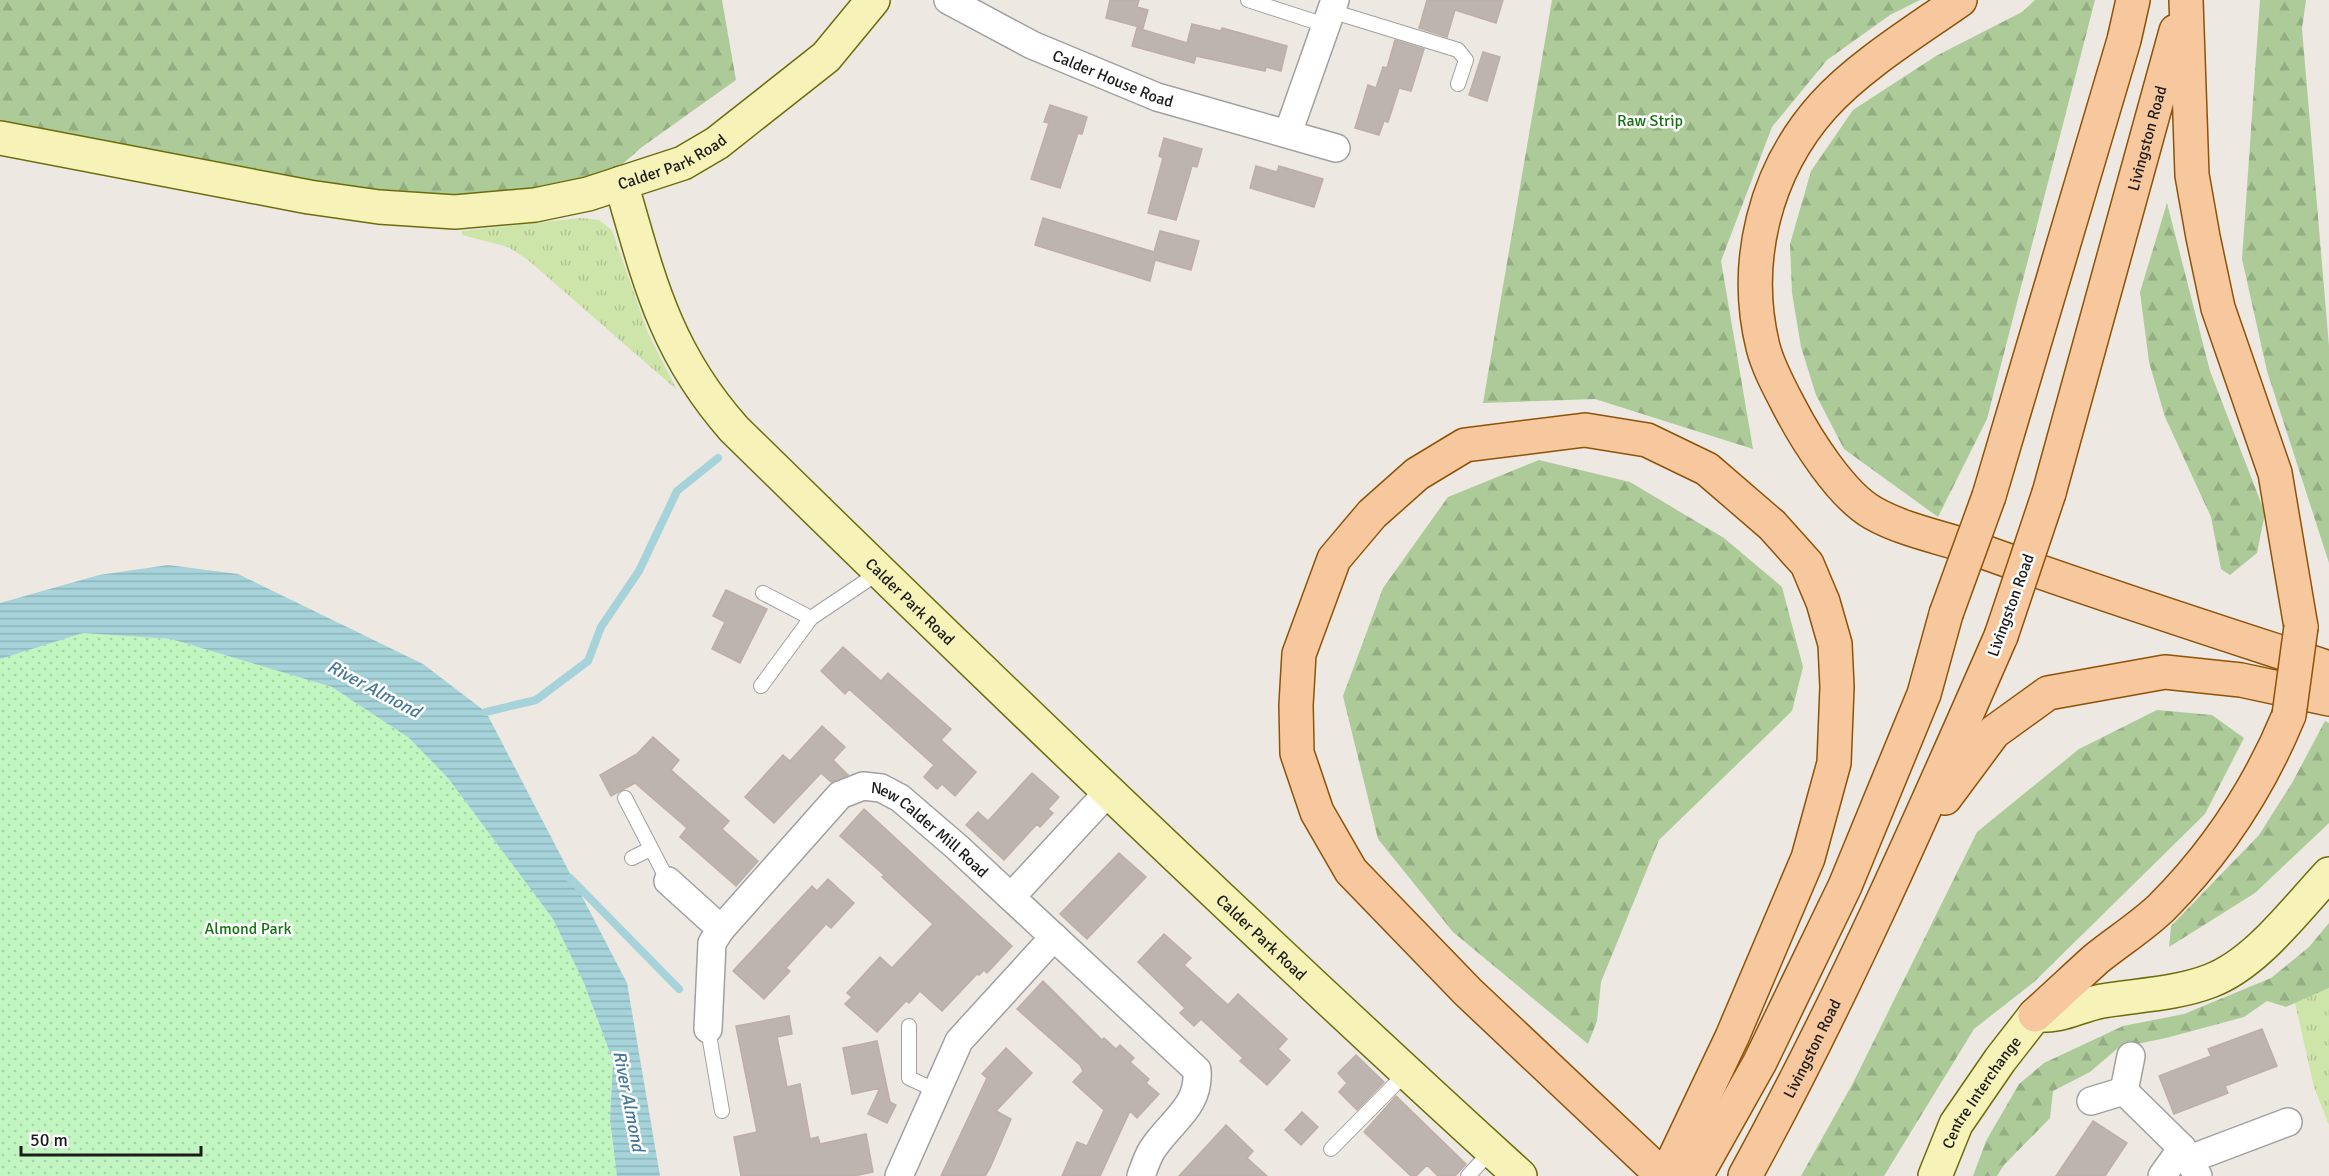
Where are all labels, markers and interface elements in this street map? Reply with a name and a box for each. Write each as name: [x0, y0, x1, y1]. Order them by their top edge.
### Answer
street label: Calder House Road: [1049, 46, 1176, 112]
street label: Livingston Road: [2124, 84, 2171, 193]
park label: Raw Strip: [1617, 111, 1683, 131]
street label: Calder Park Road: [615, 130, 731, 195]
street label: Livingston Road: [1983, 551, 2039, 660]
street label: Calder Park Road: [861, 554, 959, 650]
water label: River Almond: [324, 655, 426, 724]
street label: New Calder Mill Road: [870, 778, 992, 882]
street label: Calder Park Road: [1212, 890, 1310, 985]
park label: Almond Park: [205, 919, 291, 939]
street label: Livingston Road: [1779, 996, 1846, 1102]
street label: Centre Interchange: [1938, 1033, 2026, 1152]
water label: River Almond: [608, 1049, 650, 1156]
scale bar: [21, 1119, 201, 1157]
text: 50 m: [30, 1129, 68, 1151]

